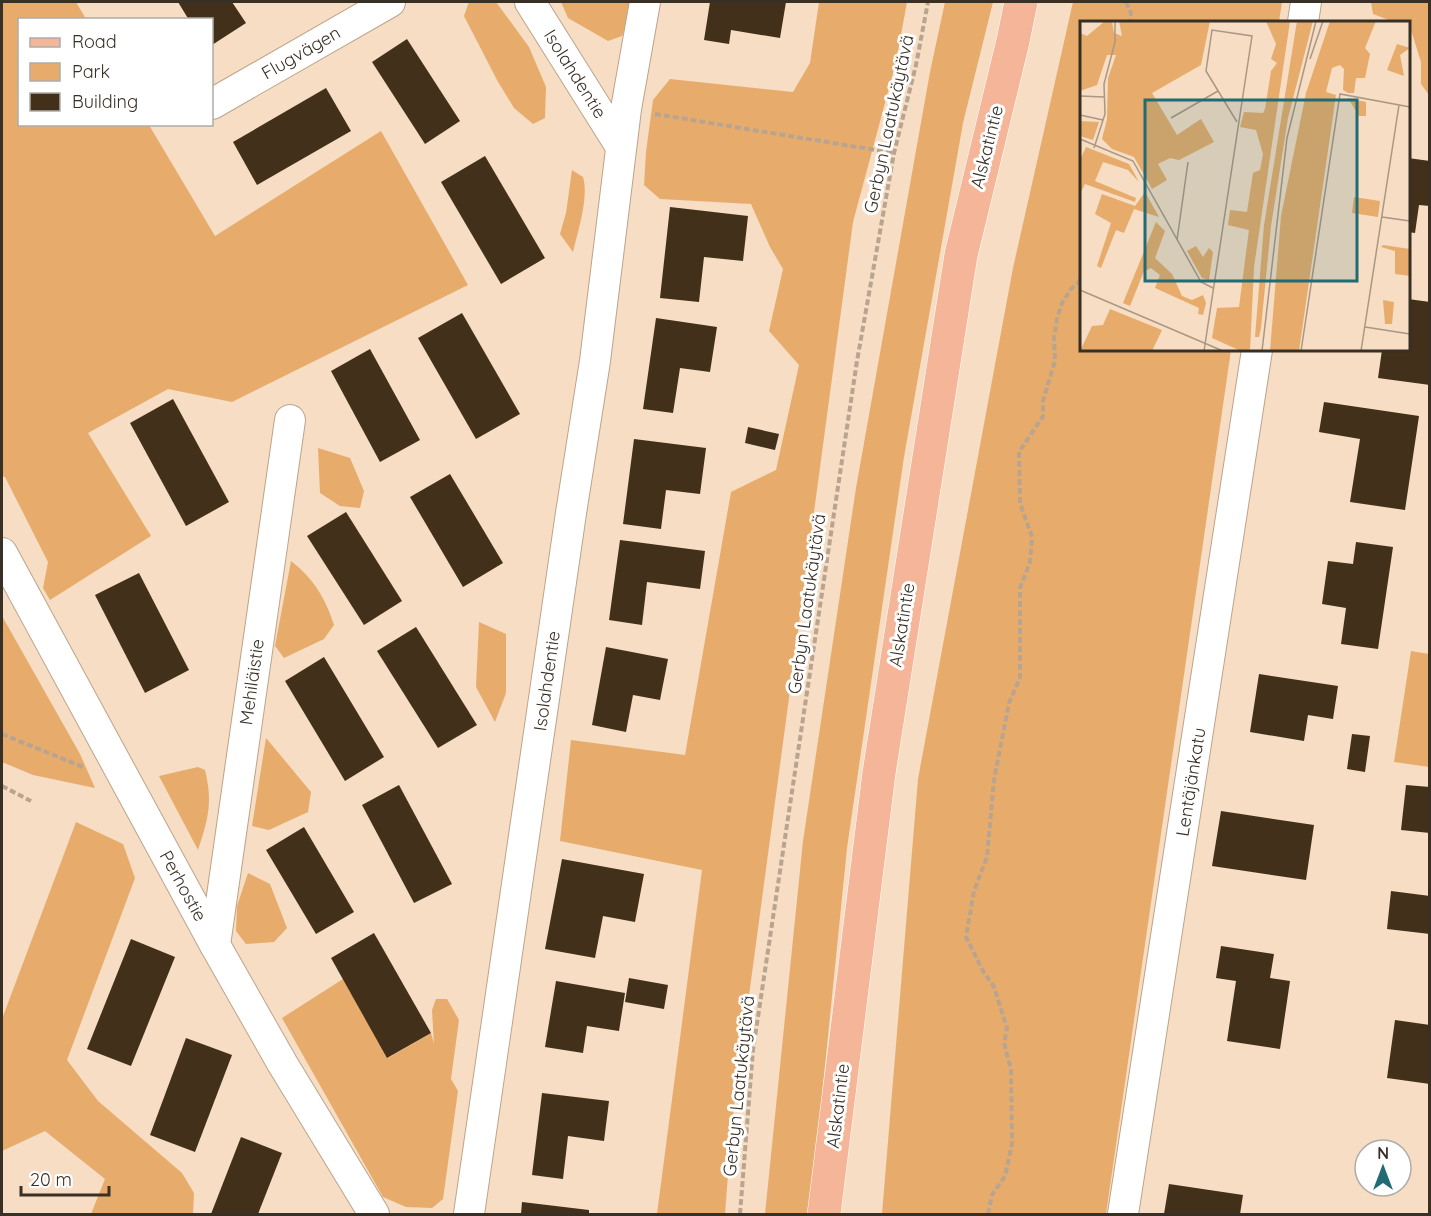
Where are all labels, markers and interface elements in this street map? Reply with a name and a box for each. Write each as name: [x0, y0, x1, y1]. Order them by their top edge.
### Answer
legend: [18, 18, 213, 126]
street label: Flugvägen: [257, 21, 344, 84]
inset map: [1080, 21, 1410, 351]
street label: Isolahdentie: [539, 25, 612, 123]
text: Road: [72, 30, 117, 53]
street label: Gerbyn Laatukäytävä: [858, 33, 919, 215]
text: Park: [72, 60, 110, 83]
text: Building: [72, 90, 138, 113]
street label: Alskatintie: [965, 103, 1008, 191]
street label: Gerbyn Laatukäytävä: [782, 512, 831, 696]
street label: Alskatintie: [883, 581, 920, 669]
street label: Isolahdentie: [528, 629, 565, 732]
street label: Mehiläistie: [234, 637, 269, 726]
street label: Lentäjänkatu: [1171, 726, 1210, 838]
street label: Perhostie: [155, 846, 212, 925]
street label: Gerbyn Laatukäytävä: [718, 994, 759, 1178]
street label: Alskatintie: [821, 1062, 854, 1150]
north arrow: [1353, 1138, 1413, 1198]
text: N: [1377, 1143, 1389, 1163]
scale bar: [21, 1159, 110, 1197]
text: 20 m: [30, 1168, 72, 1191]

